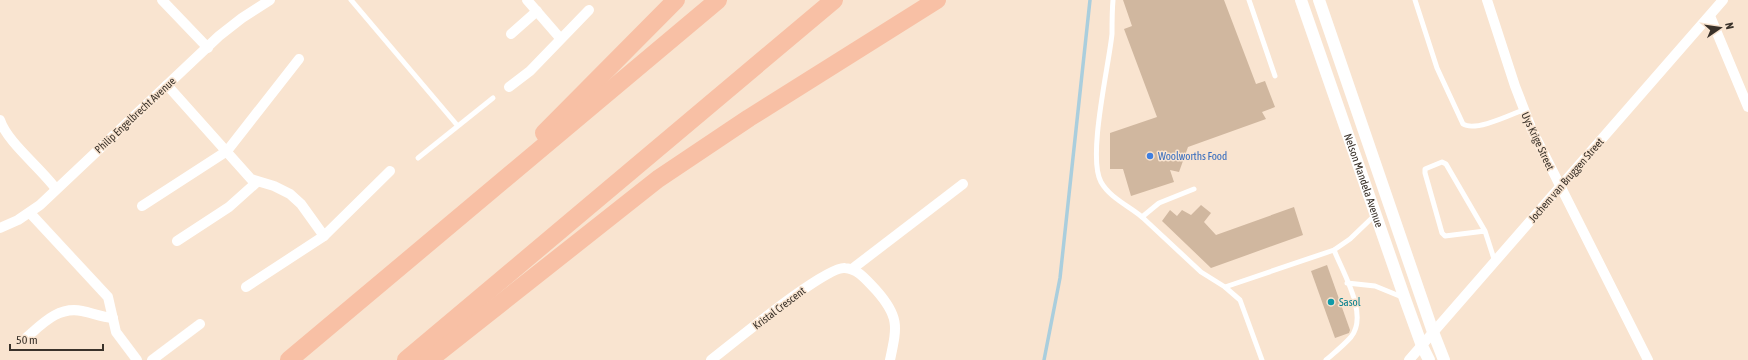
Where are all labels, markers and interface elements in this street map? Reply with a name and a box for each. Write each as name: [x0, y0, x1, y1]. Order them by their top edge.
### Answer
north arrow: [1700, 8, 1740, 48]
text: N: [1723, 21, 1736, 30]
street label: Philip Engelbrecht Avenue: [92, 75, 178, 155]
street label: Uys Krige Street: [1519, 110, 1557, 172]
street label: Nelson Mandela Avenue: [1342, 132, 1386, 229]
street label: Jochem van Bruggen Street: [1526, 135, 1606, 225]
place label: Woolworths Food: [1158, 150, 1227, 162]
marker: Woolworths Food: [1145, 151, 1155, 161]
street label: Kristal Crescent: [750, 284, 808, 332]
place label: Sasol: [1339, 296, 1361, 308]
marker: Sasol: [1326, 297, 1336, 307]
scale bar: [10, 326, 103, 352]
text: 50 m: [16, 333, 38, 347]

